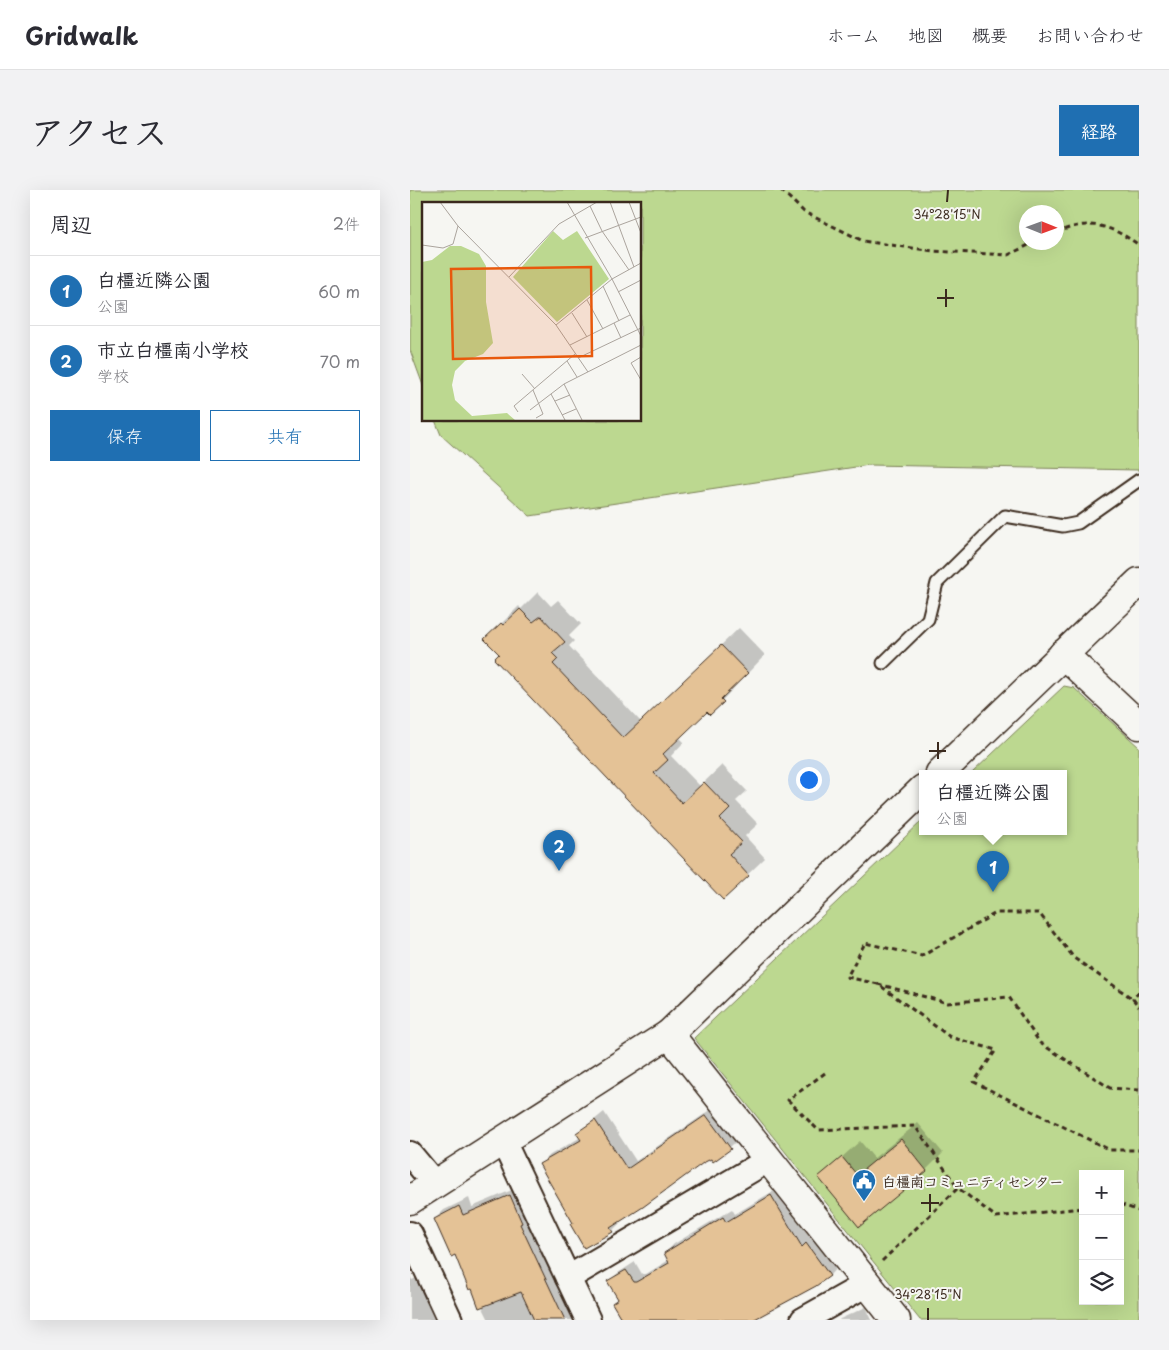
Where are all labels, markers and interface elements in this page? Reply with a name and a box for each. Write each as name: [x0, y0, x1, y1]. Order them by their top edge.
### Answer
text: Gridwalk: [25, 17, 138, 53]
text: ホーム: [827, 21, 880, 48]
text: 地図: [908, 21, 944, 48]
text: 概要: [972, 21, 1008, 48]
text: お問い合わせ: [1036, 21, 1144, 48]
text: アクセス: [30, 104, 168, 157]
button: 経路: [1059, 105, 1139, 156]
inset map: [422, 202, 641, 421]
text: 34°28'15"N: [913, 205, 981, 223]
north arrow: [1019, 205, 1064, 250]
text: 周辺: [50, 207, 92, 239]
text: 2件: [333, 211, 360, 235]
text: 白橿近隣公園: [97, 265, 211, 293]
text: 1: [62, 279, 70, 303]
text: 60 m: [318, 279, 360, 303]
text: 公園: [97, 293, 129, 317]
text: 市立白橿南小学校: [97, 335, 249, 363]
text: 2: [60, 349, 72, 373]
text: 70 m: [320, 349, 360, 373]
text: 学校: [97, 363, 129, 387]
button: 保存: [50, 410, 200, 461]
button: 共有: [210, 410, 360, 461]
your location: [796, 767, 822, 793]
popup: [919, 770, 1067, 835]
text: 白橿近隣公園: [936, 777, 1050, 805]
text: 公園: [936, 805, 968, 829]
pin: 2: [543, 830, 575, 871]
pin: 1: [977, 851, 1009, 892]
public building icon: 白橿南コミュニティセンター: [851, 1168, 877, 1202]
map controls: [1079, 1170, 1124, 1305]
button: +: [1079, 1170, 1124, 1215]
place label: 白橿南コミュニティセンター: [882, 1171, 1063, 1192]
button: −: [1079, 1215, 1124, 1260]
button: layers: [1079, 1260, 1124, 1305]
text: 34°28'15"N: [894, 1285, 962, 1303]

